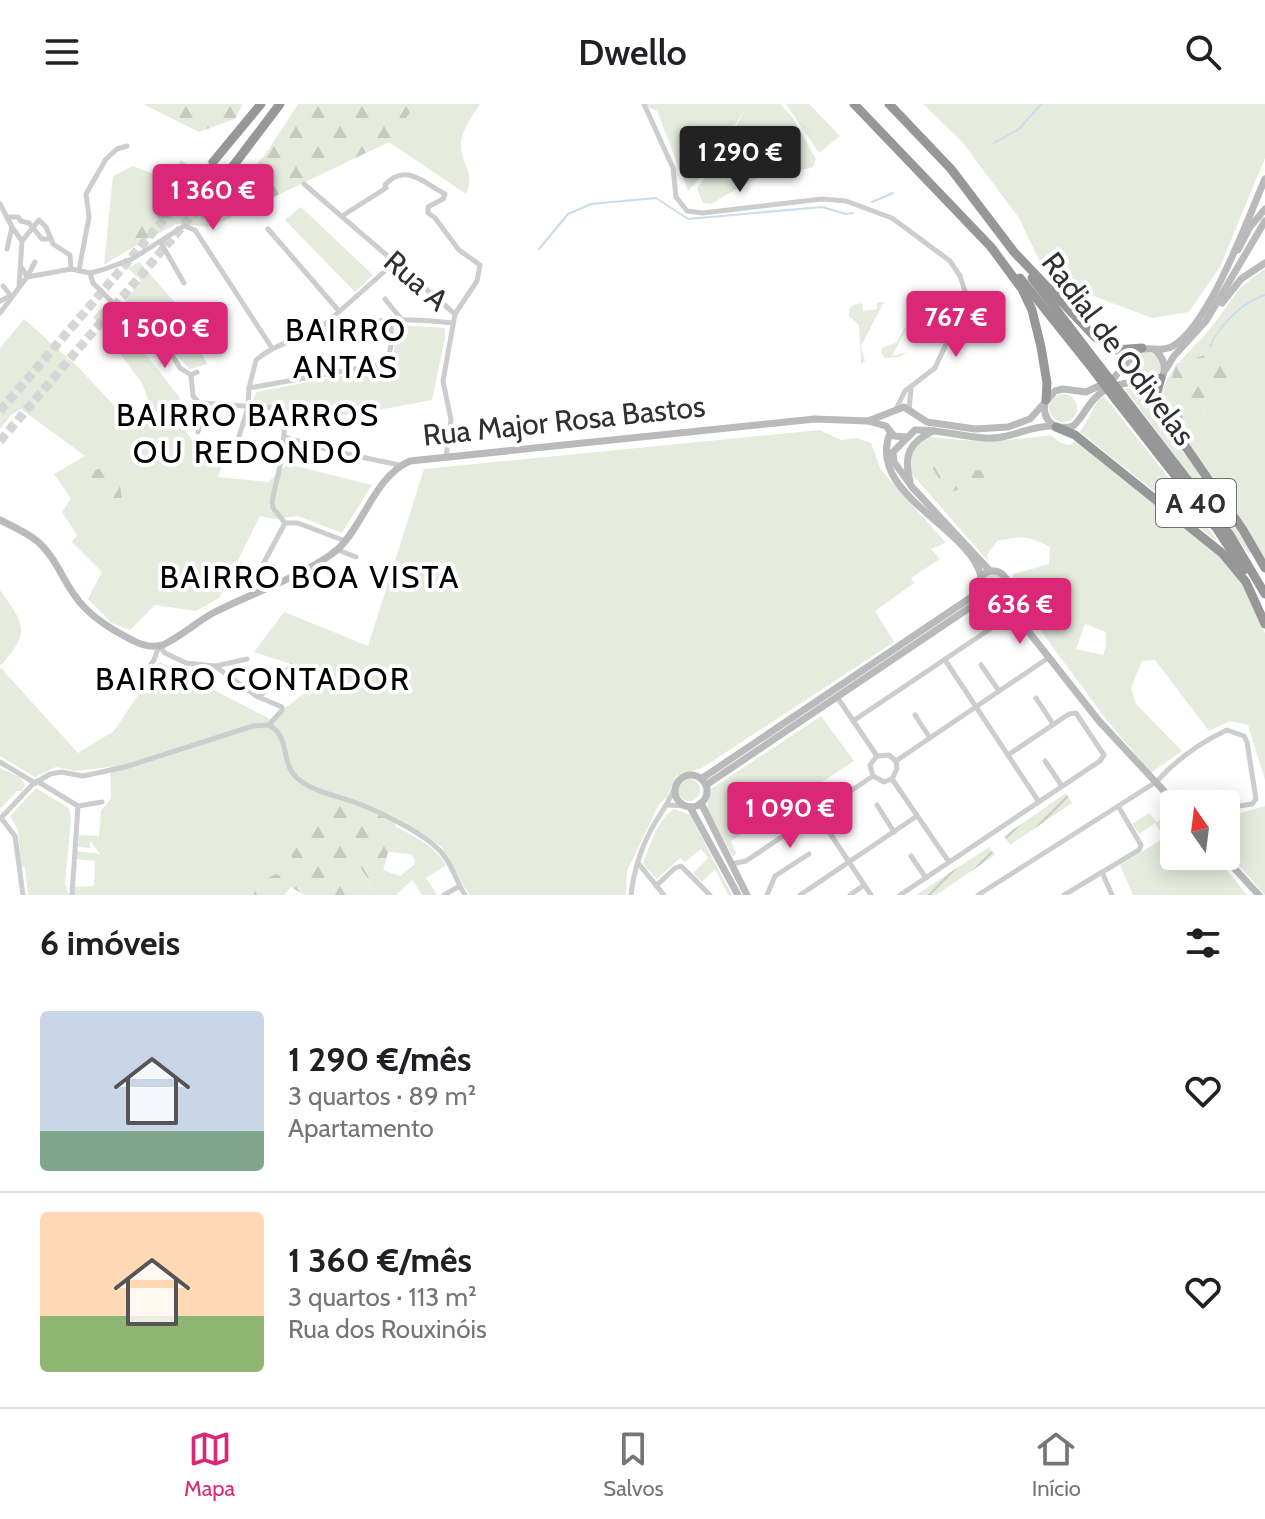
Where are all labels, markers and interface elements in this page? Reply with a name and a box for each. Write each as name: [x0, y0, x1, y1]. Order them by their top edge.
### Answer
icon: menu: [40, 30, 84, 74]
text: Dwello: [578, 30, 687, 74]
icon: search: [1181, 30, 1225, 74]
pin: 1 290 €: [666, 126, 814, 194]
text: 1 290 €: [698, 136, 782, 168]
pin: 1 360 €: [139, 164, 287, 232]
text: 1 360 €: [171, 174, 255, 206]
street label: Rua A: [377, 243, 456, 319]
street label: Radial de Odivelas: [1034, 245, 1203, 452]
pin: 767 €: [900, 291, 1012, 359]
text: 767 €: [924, 301, 988, 333]
pin: 1 500 €: [91, 302, 239, 370]
district label: BAIRRO ANTAS: [285, 310, 407, 386]
text: 1 500 €: [121, 312, 209, 344]
street label: Rua Major Rosa Bastos: [421, 387, 707, 454]
district label: BAIRRO BARROS OU REDONDO: [116, 395, 380, 471]
road number: A 40: [1156, 479, 1236, 527]
district label: BAIRRO BOA VISTA: [159, 557, 461, 596]
pin: 636 €: [964, 578, 1076, 646]
text: 636 €: [987, 588, 1053, 620]
district label: BAIRRO CONTADOR: [95, 659, 411, 698]
pin: 1 090 €: [716, 782, 864, 850]
north arrow: [1160, 790, 1240, 870]
map controls: [1160, 790, 1240, 870]
text: 1 090 €: [745, 792, 835, 824]
icon: filters: [1181, 921, 1225, 965]
text: 6 imóveis: [40, 922, 180, 964]
text: 1 290 €/mês: [288, 1038, 472, 1080]
icon: home: [104, 1043, 200, 1139]
icon: heart: [1181, 1069, 1225, 1113]
text: 3 quartos · 89 m²: [288, 1080, 476, 1112]
text: Apartamento: [288, 1112, 434, 1144]
text: 1 360 €/mês: [288, 1239, 472, 1281]
icon: home: [104, 1244, 200, 1340]
icon: heart: [1181, 1270, 1225, 1314]
text: 3 quartos · 113 m²: [288, 1281, 477, 1313]
text: Rua dos Rouxinóis: [288, 1313, 487, 1345]
tab: Mapa: [184, 1427, 235, 1502]
tab: Salvos: [603, 1427, 664, 1502]
tab: Início: [1032, 1427, 1081, 1502]

